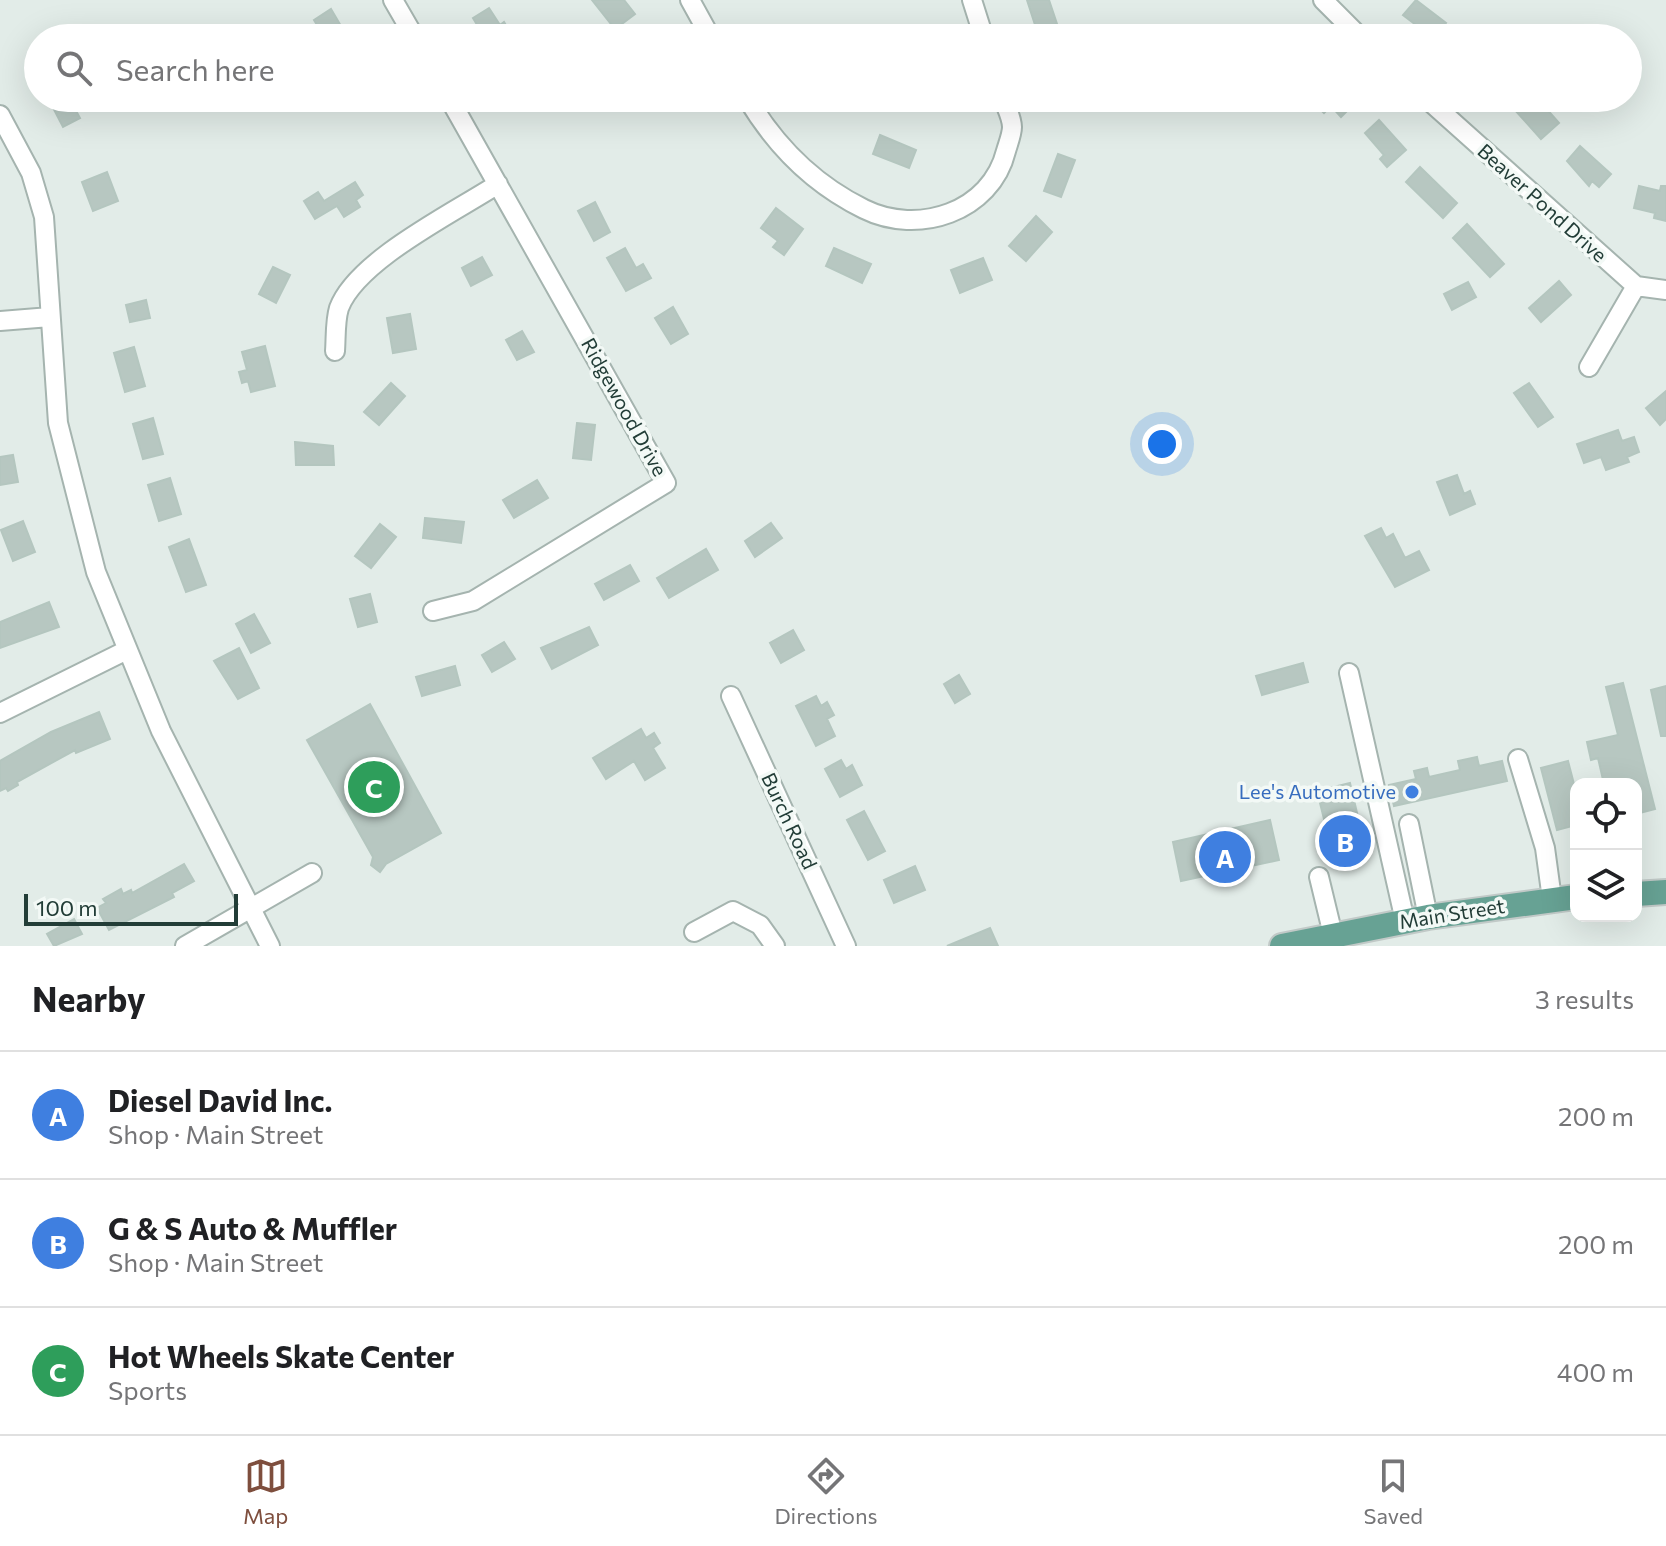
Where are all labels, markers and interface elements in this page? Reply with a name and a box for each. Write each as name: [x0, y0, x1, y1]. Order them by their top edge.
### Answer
search box: [24, 24, 1642, 112]
icon: search: [52, 46, 96, 90]
text: Search here: [116, 50, 275, 87]
street label: Beaver Pond Drive: [1473, 138, 1612, 266]
street label: Ridgewood Drive: [577, 333, 673, 480]
your location: [1142, 424, 1182, 464]
pin: C: [348, 757, 400, 817]
street label: Burch Road: [757, 769, 823, 873]
map controls: [1570, 778, 1642, 922]
button: locate: [1570, 778, 1642, 850]
place label: Lee's Automotive: [1239, 779, 1396, 803]
marker: Lee's Automotive: [1403, 783, 1421, 801]
pin: B: [1319, 811, 1371, 871]
pin: A: [1199, 827, 1251, 887]
button: layers: [1570, 850, 1642, 922]
scale bar: [24, 890, 238, 926]
street label: Main Street: [1397, 893, 1506, 933]
text: 100 m: [36, 894, 98, 921]
text: Nearby: [32, 977, 146, 1019]
text: 3 results: [1535, 983, 1634, 1014]
text: Diesel David Inc.: [108, 1081, 332, 1118]
text: A: [49, 1100, 67, 1131]
text: 200 m: [1558, 1100, 1634, 1131]
text: Shop · Main Street: [108, 1118, 323, 1149]
text: G & S Auto & Muffler: [108, 1209, 397, 1246]
text: B: [49, 1228, 67, 1259]
text: 200 m: [1558, 1228, 1634, 1259]
text: Shop · Main Street: [108, 1246, 323, 1277]
text: Hot Wheels Skate Center: [108, 1337, 454, 1374]
text: C: [49, 1356, 67, 1387]
text: 400 m: [1557, 1356, 1634, 1387]
text: Sports: [108, 1374, 187, 1405]
tab: Map: [243, 1454, 288, 1529]
tab: Directions: [774, 1454, 878, 1529]
tab: Saved: [1364, 1454, 1423, 1529]

